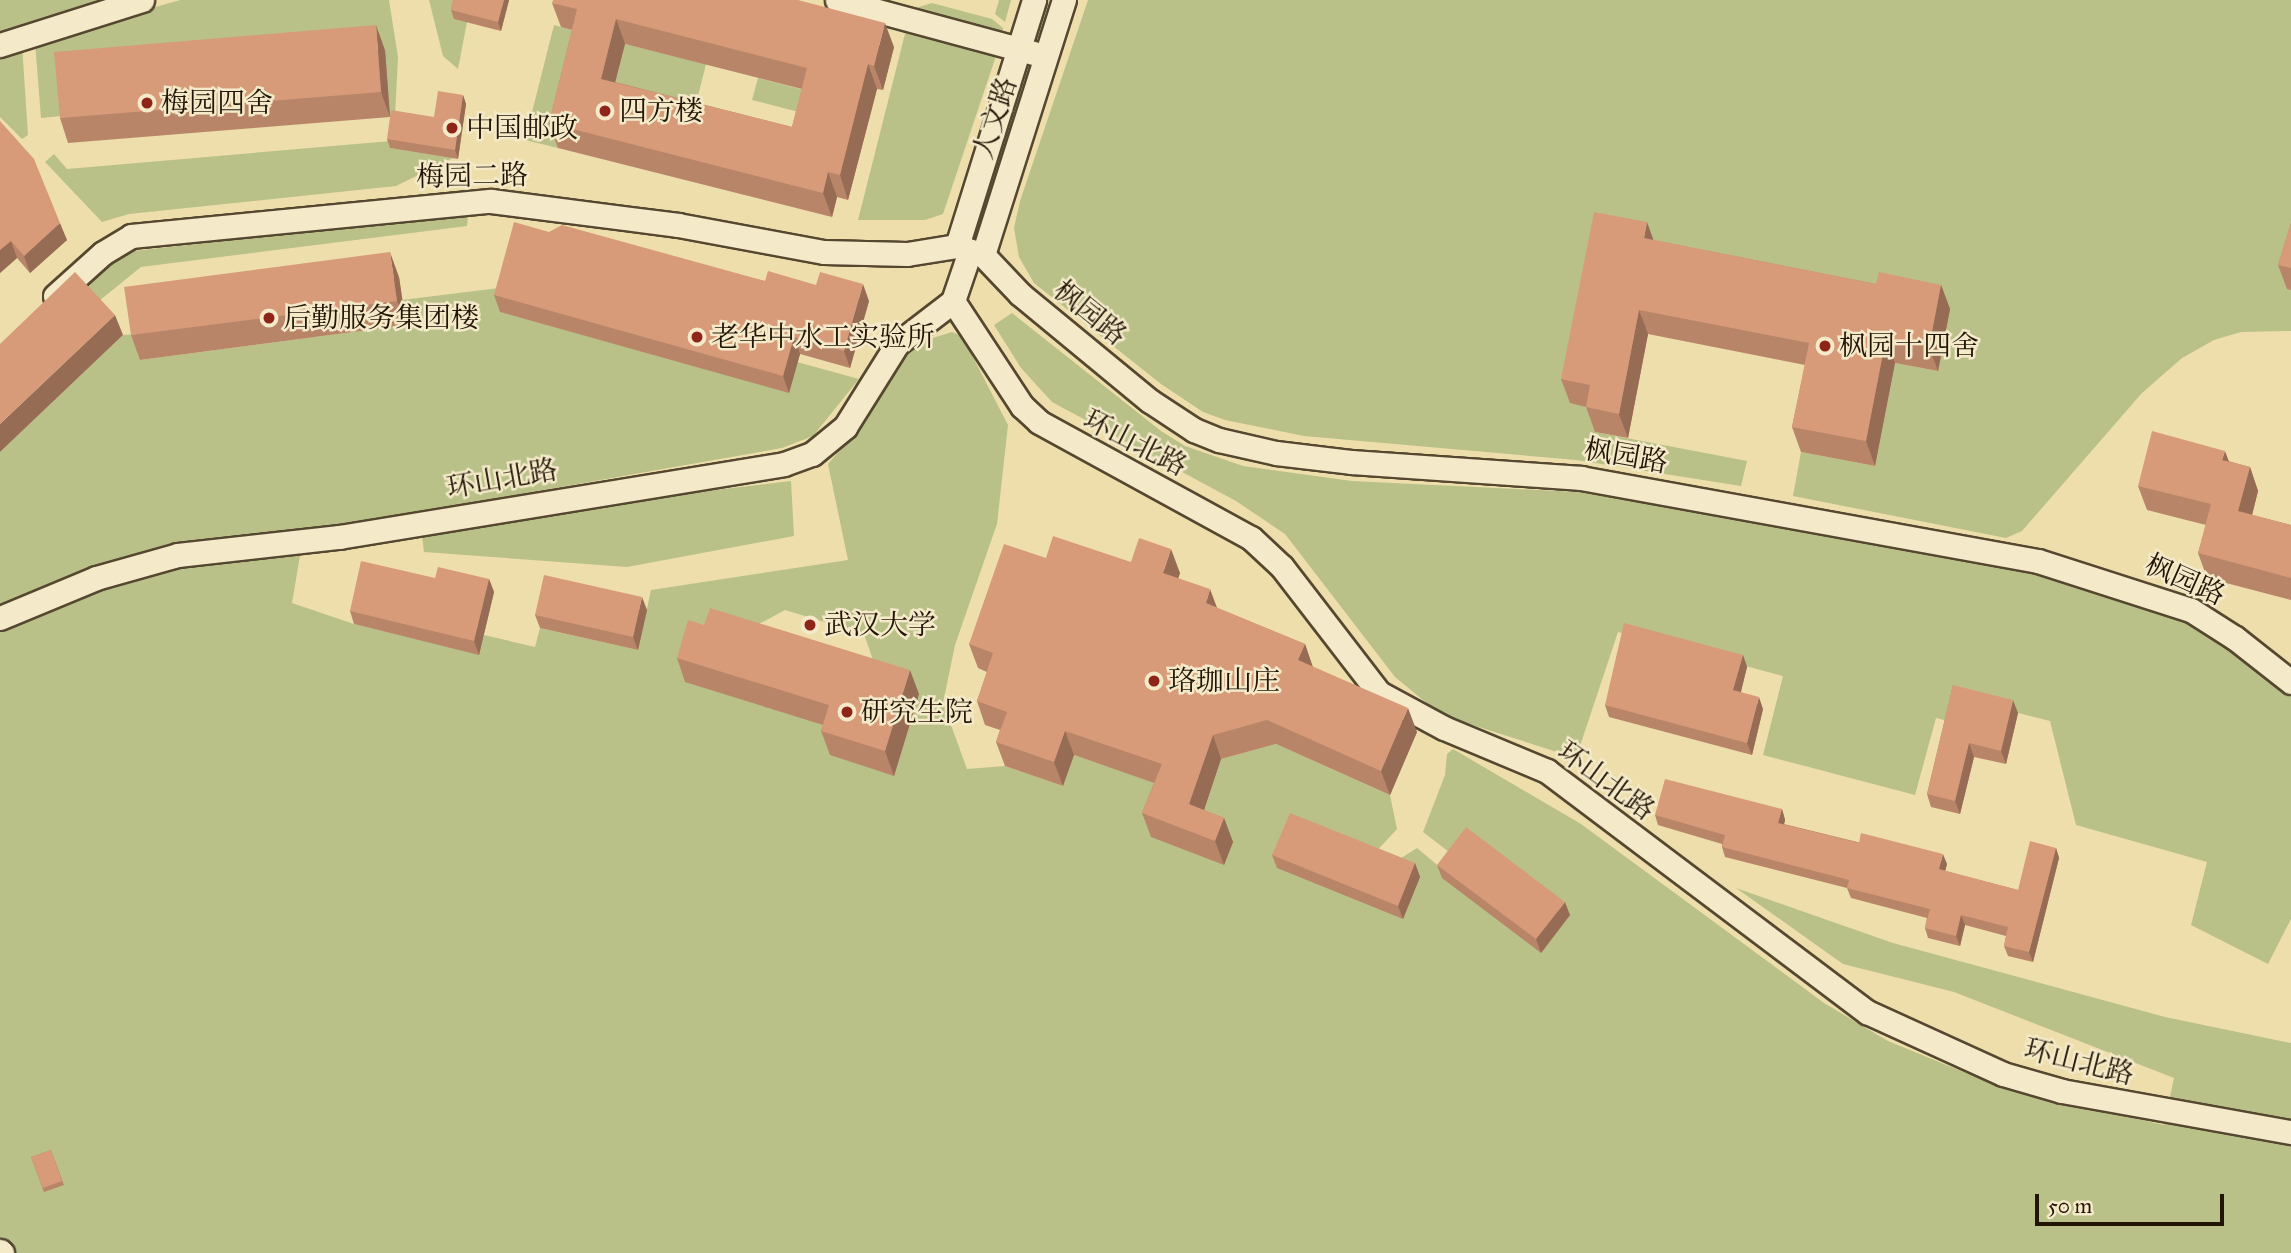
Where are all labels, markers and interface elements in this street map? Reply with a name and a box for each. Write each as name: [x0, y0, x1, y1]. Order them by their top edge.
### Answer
street label: 人文路: [966, 73, 1024, 163]
place label: 梅园四舍: [161, 86, 273, 120]
place label: 四方楼: [619, 94, 703, 128]
marker: 梅园四舍: [139, 95, 155, 111]
marker: 四方楼: [597, 103, 613, 119]
place label: 中国邮政: [466, 111, 578, 145]
marker: 中国邮政: [444, 120, 460, 136]
street label: 梅园二路: [416, 158, 528, 194]
street label: 枫园路: [1047, 274, 1133, 352]
place label: 后勤服务集团楼: [283, 301, 479, 335]
marker: 后勤服务集团楼: [261, 310, 277, 326]
place label: 老华中水工实验所: [711, 320, 935, 354]
marker: 老华中水工实验所: [689, 329, 705, 345]
place label: 枫园十四舍: [1839, 329, 1979, 363]
marker: 枫园十四舍: [1817, 338, 1833, 354]
street label: 环山北路: [1077, 403, 1193, 483]
street label: 枫园路: [1582, 432, 1670, 480]
street label: 环山北路: [444, 453, 560, 505]
street label: 枫园路: [2140, 548, 2230, 612]
place label: 武汉大学: [824, 608, 936, 642]
marker: 武汉大学: [802, 617, 818, 633]
place label: 珞珈山庄: [1168, 664, 1280, 698]
marker: 珞珈山庄: [1146, 673, 1162, 689]
place label: 研究生院: [861, 695, 973, 729]
marker: 研究生院: [839, 704, 855, 720]
street label: 环山北路: [1551, 734, 1661, 828]
street label: 环山北路: [2021, 1032, 2137, 1092]
scale bar: [2039, 1180, 2228, 1224]
text: 50 m: [2048, 1193, 2092, 1219]

